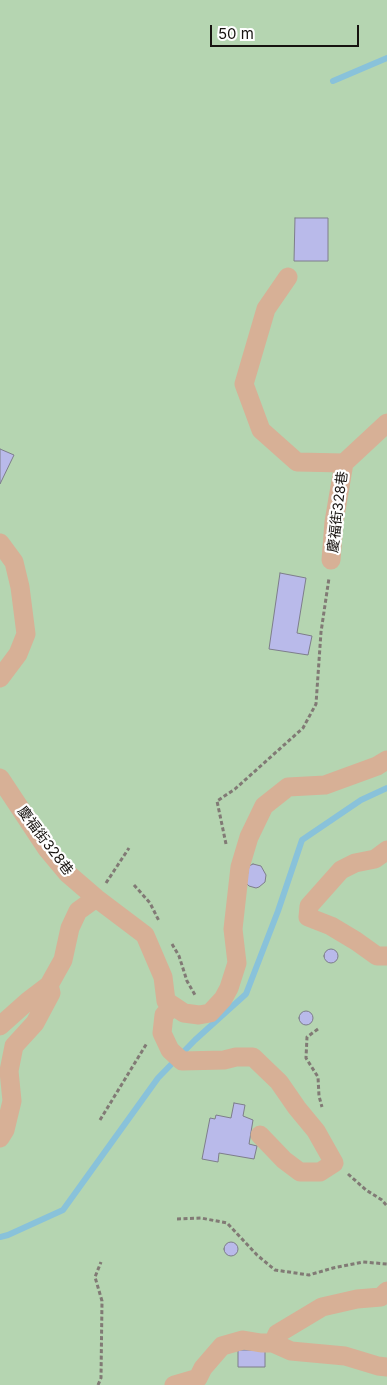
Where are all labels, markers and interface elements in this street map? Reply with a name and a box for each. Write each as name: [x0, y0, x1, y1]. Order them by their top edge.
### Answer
scale bar: [212, 15, 361, 47]
text: 50 m: [218, 24, 254, 43]
street label: 慶福街328巷: [325, 470, 351, 554]
street label: 慶福街328巷: [14, 803, 76, 879]

